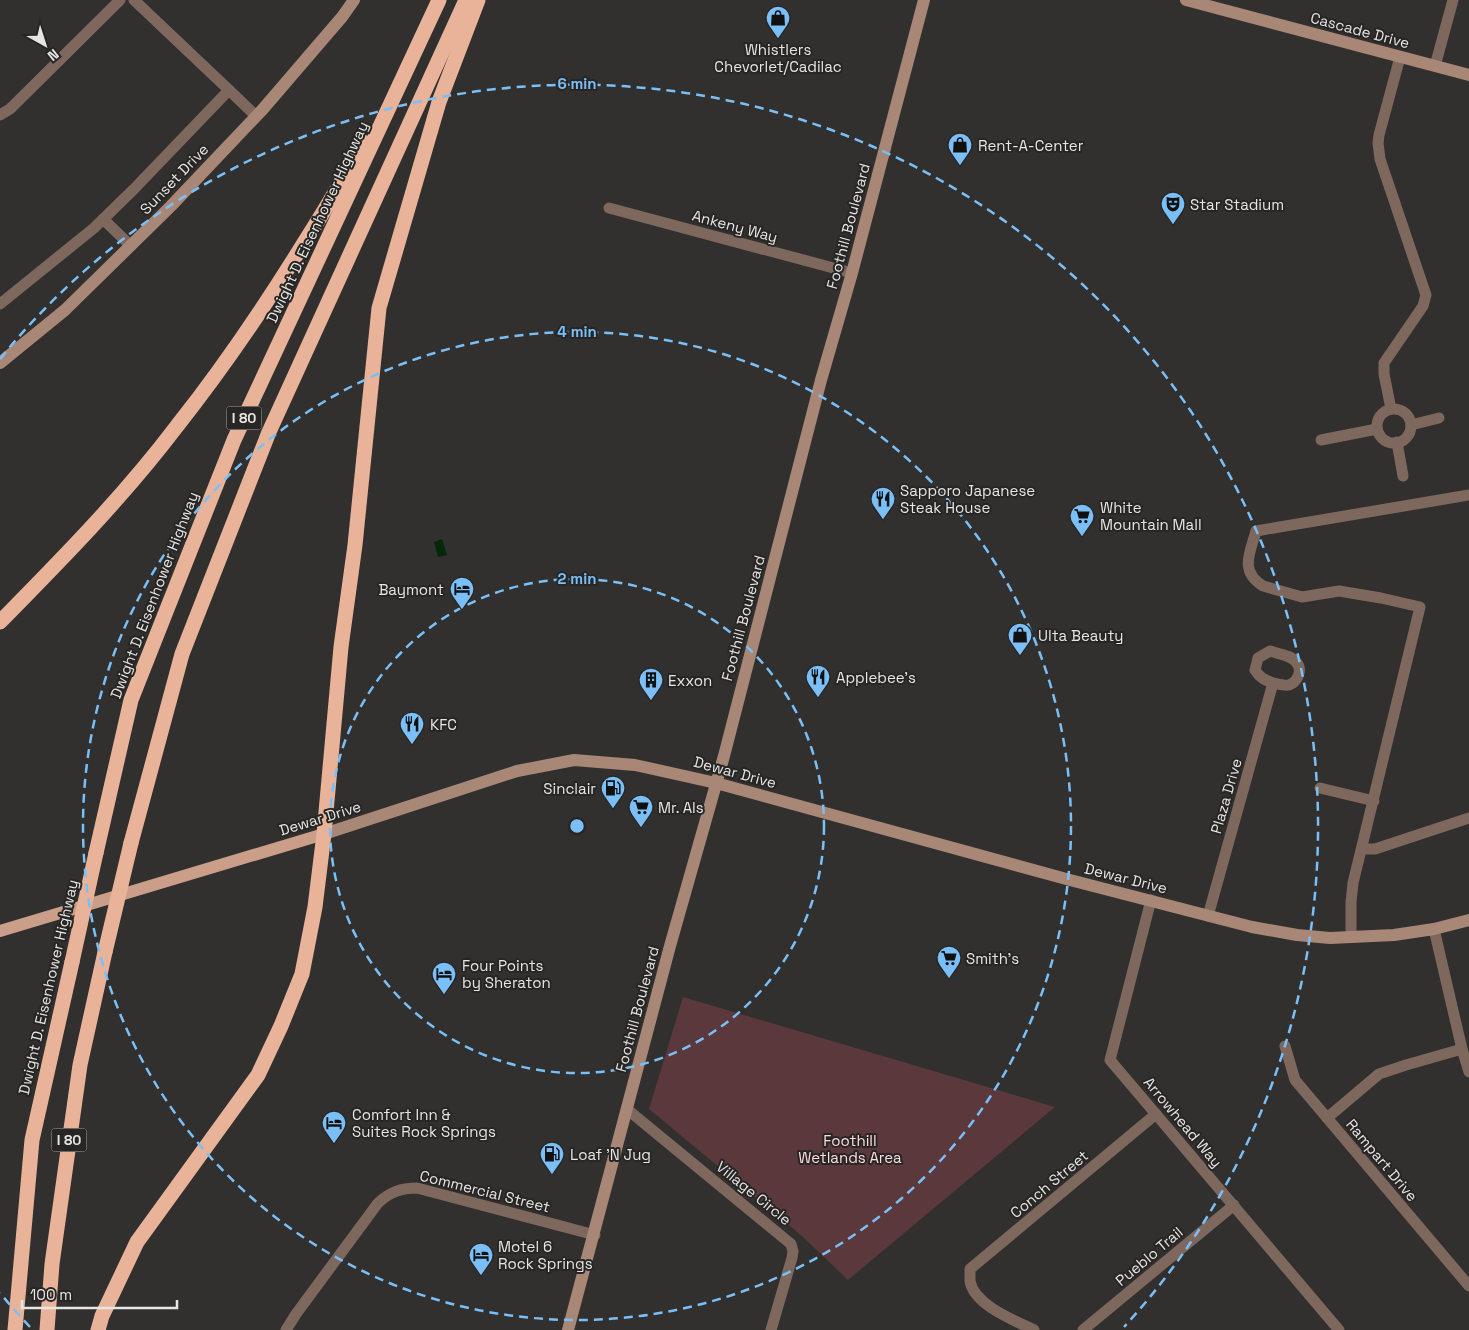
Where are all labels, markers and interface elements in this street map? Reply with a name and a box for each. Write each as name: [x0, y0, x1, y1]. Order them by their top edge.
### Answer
shop icon: Whistlers Chevorlet/Cadilac: [765, 5, 791, 39]
street label: Cascade Drive: [1308, 8, 1412, 52]
north arrow: [20, 20, 70, 70]
place label: Whistlers Chevorlet/Cadilac: [714, 40, 842, 76]
text: N: [44, 45, 62, 65]
text: 6 min: [557, 74, 597, 93]
street label: Dwight D. Eisenhower Highway: [262, 118, 372, 326]
shop icon: Rent-A-Center: [947, 132, 973, 166]
place label: Rent-A-Center: [978, 136, 1084, 155]
street label: Sunset Drive: [136, 140, 212, 218]
street label: Foothill Boulevard: [822, 161, 874, 291]
theatre icon: Star Stadium: [1160, 191, 1186, 225]
place label: Star Stadium: [1190, 195, 1284, 214]
street label: Ankeny Way: [690, 205, 780, 247]
text: 4 min: [557, 322, 597, 341]
road number: I 80: [226, 406, 262, 429]
place label: Sapporo Japanese Steak House: [900, 481, 1035, 517]
restaurant icon: Sapporo Japanese Steak House: [870, 486, 896, 520]
street label: Dwight D. Eisenhower Highway: [106, 489, 202, 701]
place label: White Mountain Mall: [1100, 498, 1202, 534]
supermarket icon: White Mountain Mall: [1069, 503, 1095, 537]
street label: Foothill Boulevard: [717, 553, 769, 683]
text: 2 min: [558, 569, 596, 588]
hotel icon: Baymont: [449, 576, 475, 610]
place label: Baymont: [378, 580, 444, 599]
shop icon: Ulta Beauty: [1007, 622, 1033, 656]
place label: Ulta Beauty: [1038, 626, 1124, 645]
restaurant icon: Applebee's: [805, 664, 831, 698]
building icon: Exxon: [638, 667, 664, 701]
place label: Applebee's: [836, 668, 916, 687]
place label: Exxon: [668, 671, 712, 690]
restaurant icon: KFC: [399, 711, 425, 745]
place label: KFC: [430, 715, 457, 734]
street label: Dewar Drive: [692, 752, 778, 792]
street label: Plaza Drive: [1206, 756, 1246, 836]
fuel station icon: Sinclair: [600, 775, 626, 809]
place label: Sinclair: [543, 779, 596, 798]
supermarket icon: Mr. Als: [628, 794, 654, 828]
street label: Dewar Drive: [277, 797, 363, 839]
place label: Mr. Als: [658, 798, 704, 817]
centre of rings: [568, 817, 586, 835]
street label: Dewar Drive: [1083, 859, 1169, 897]
street label: Dwight D. Eisenhower Highway: [14, 878, 82, 1096]
street label: Foothill Boulevard: [611, 944, 663, 1074]
supermarket icon: Smith's: [936, 945, 962, 979]
place label: Smith's: [966, 949, 1019, 968]
place label: Four Points by Sheraton: [462, 956, 551, 992]
hotel icon: Four Points by Sheraton: [431, 961, 457, 995]
street label: Arrowhead Way: [1140, 1073, 1226, 1171]
place label: Comfort Inn & Suites Rock Springs: [352, 1105, 496, 1141]
hotel icon: Comfort Inn & Suites Rock Springs: [321, 1110, 347, 1144]
street label: Rampart Drive: [1342, 1115, 1422, 1205]
road number: I 80: [52, 1128, 86, 1152]
park label: Foothill Wetlands Area: [798, 1131, 902, 1167]
fuel station icon: Loaf 'N Jug: [539, 1141, 565, 1175]
place label: Loaf 'N Jug: [570, 1145, 651, 1164]
street label: Conch Street: [1006, 1146, 1092, 1222]
street label: Village Circle: [713, 1157, 796, 1229]
street label: Commercial Street: [418, 1166, 552, 1216]
street label: Pueblo Trail: [1111, 1222, 1187, 1290]
place label: Motel 6 Rock Springs: [498, 1237, 593, 1273]
hotel icon: Motel 6 Rock Springs: [468, 1242, 494, 1276]
scale bar: [22, 1278, 178, 1310]
text: 100 m: [30, 1285, 72, 1304]

